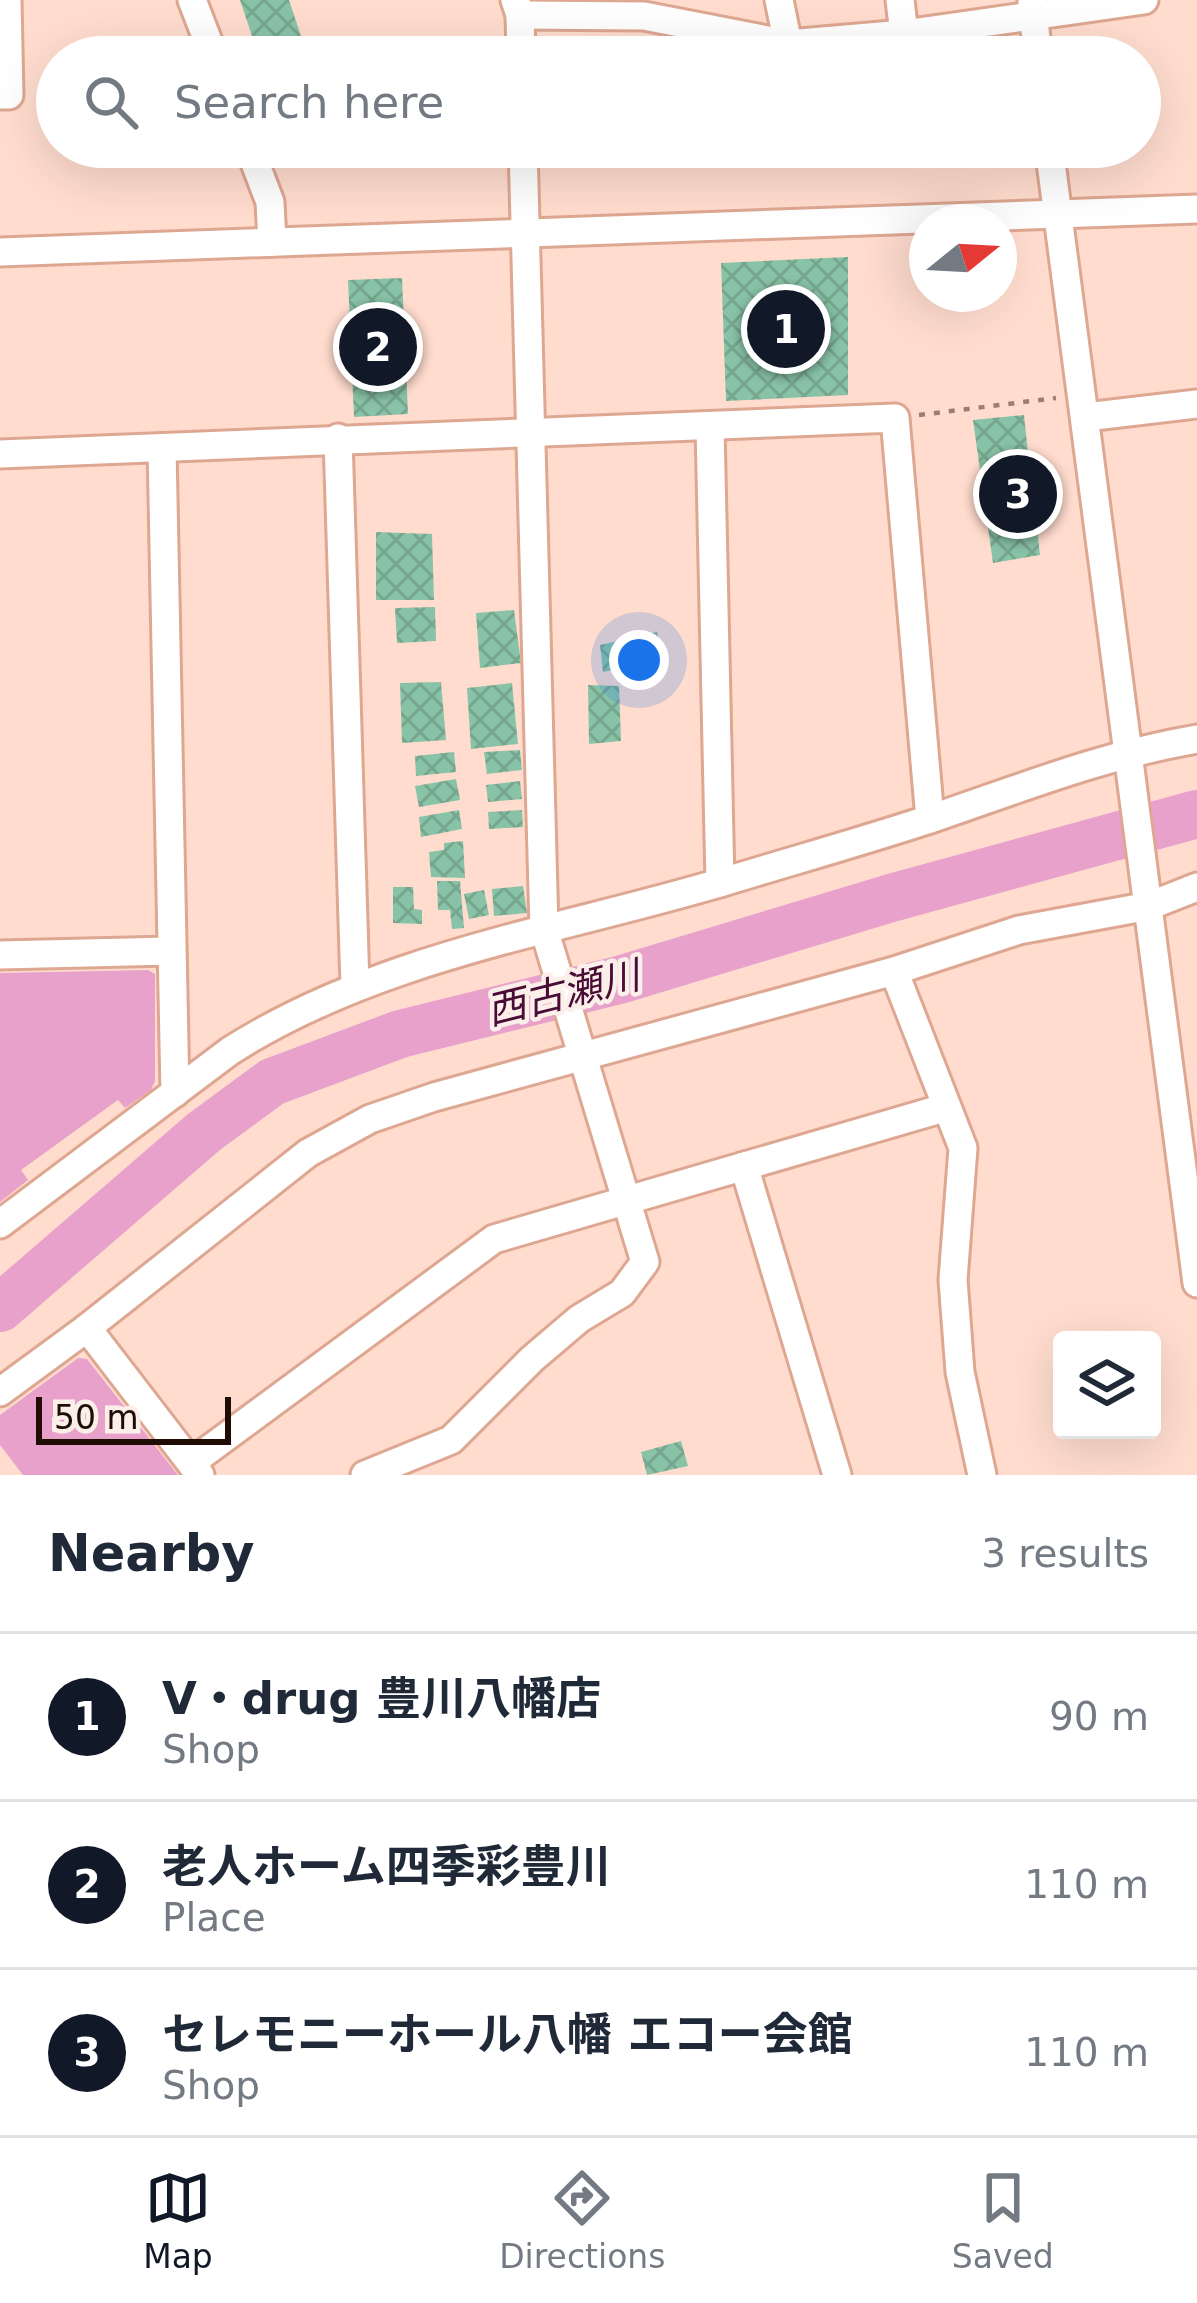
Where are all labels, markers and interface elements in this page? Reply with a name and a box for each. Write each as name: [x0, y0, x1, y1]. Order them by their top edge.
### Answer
search box: [36, 36, 1161, 168]
icon: search: [78, 69, 144, 135]
text: Search here: [174, 76, 444, 129]
north arrow: [909, 204, 1017, 312]
pin: 1: [747, 284, 825, 374]
pin: 2: [339, 302, 417, 392]
pin: 3: [979, 449, 1057, 539]
your location: [609, 630, 669, 690]
water label: 西古瀬川: [482, 951, 648, 1034]
map controls: [1053, 1331, 1161, 1439]
button: layers: [1053, 1331, 1161, 1439]
scale bar: [36, 1391, 231, 1444]
text: 50 m: [54, 1398, 139, 1437]
text: Nearby: [48, 1524, 255, 1583]
text: 3 results: [981, 1531, 1149, 1576]
text: V・drug 豊川八幡店: [162, 1672, 601, 1725]
text: 1: [73, 1694, 101, 1739]
text: 90 m: [1049, 1694, 1149, 1739]
text: Shop: [162, 1727, 260, 1772]
text: 老人ホーム四季彩豊川: [162, 1840, 611, 1893]
text: 2: [73, 1862, 101, 1907]
text: 110 m: [1024, 1862, 1149, 1907]
text: Place: [162, 1895, 266, 1940]
text: セレモニーホール八幡 エコー会館: [162, 2008, 853, 2061]
text: 3: [73, 2030, 101, 2075]
text: 110 m: [1024, 2030, 1149, 2075]
text: Shop: [162, 2063, 260, 2108]
tab: Map: [143, 2165, 213, 2276]
tab: Directions: [499, 2165, 665, 2276]
tab: Saved: [952, 2165, 1054, 2276]

